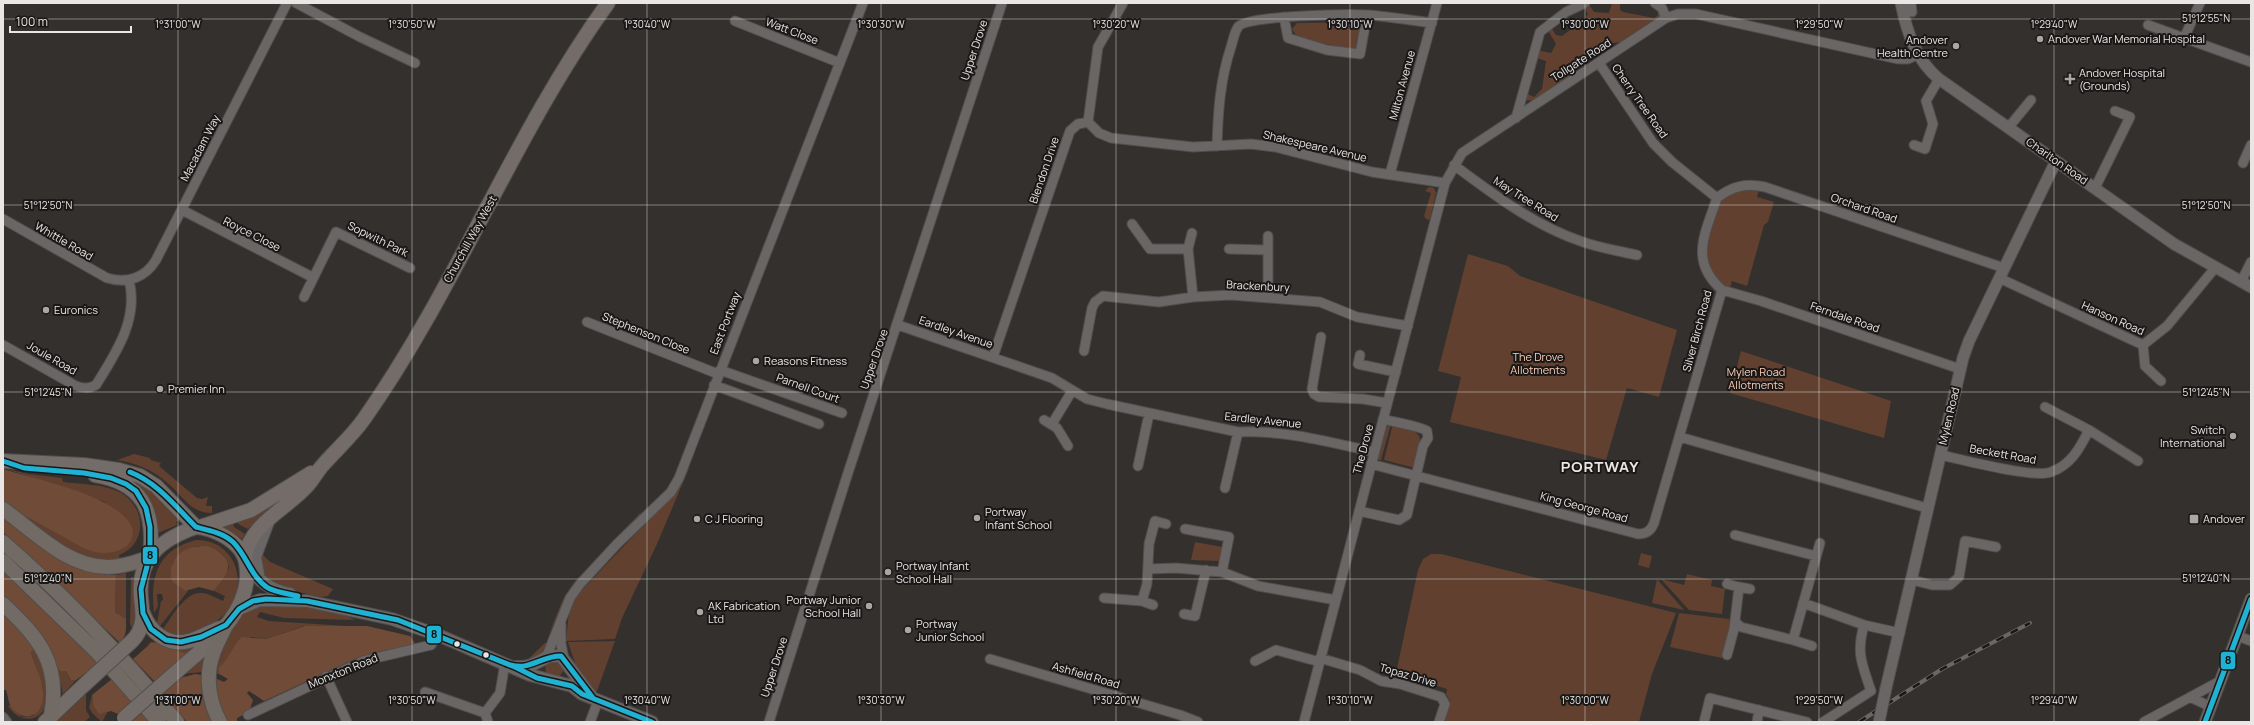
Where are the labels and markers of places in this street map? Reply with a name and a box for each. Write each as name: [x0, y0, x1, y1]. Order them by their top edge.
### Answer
place label: Andover War Memorial Hospital: [2048, 31, 2205, 46]
place label: Andover Health Centre: [1877, 32, 1949, 60]
marker: Andover War Memorial Hospital: [2035, 34, 2045, 44]
marker: Andover Health Centre: [1951, 41, 1961, 51]
place label: Andover Hospital (Grounds): [2079, 65, 2165, 93]
marker: Andover Hospital (Grounds): [2064, 73, 2076, 85]
place label: Euronics: [54, 302, 98, 317]
marker: Euronics: [41, 305, 51, 315]
place label: Reasons Fitness: [764, 353, 847, 368]
marker: Reasons Fitness: [751, 356, 761, 366]
place label: Premier Inn: [168, 381, 225, 396]
marker: Premier Inn: [155, 384, 165, 394]
place label: Switch International: [2160, 422, 2225, 450]
marker: Switch International: [2228, 431, 2238, 441]
place label: Portway Infant School: [985, 504, 1052, 532]
place label: C J Flooring: [705, 511, 763, 526]
place label: Andover: [2203, 511, 2245, 526]
marker: Portway Infant School: [972, 513, 982, 523]
marker: Andover: [2188, 513, 2200, 525]
marker: C J Flooring: [692, 514, 702, 524]
place label: Portway Infant School Hall: [896, 558, 969, 586]
marker: Portway Infant School Hall: [883, 567, 893, 577]
place label: Portway Junior School Hall: [786, 592, 861, 620]
place label: AK Fabrication Ltd: [708, 598, 780, 626]
marker: Portway Junior School Hall: [864, 601, 874, 611]
marker: AK Fabrication Ltd: [695, 607, 705, 617]
place label: Portway Junior School: [916, 616, 984, 644]
marker: Portway Junior School: [903, 625, 913, 635]
unlabelled marker: [452, 639, 462, 649]
unlabelled marker: [481, 650, 491, 660]

